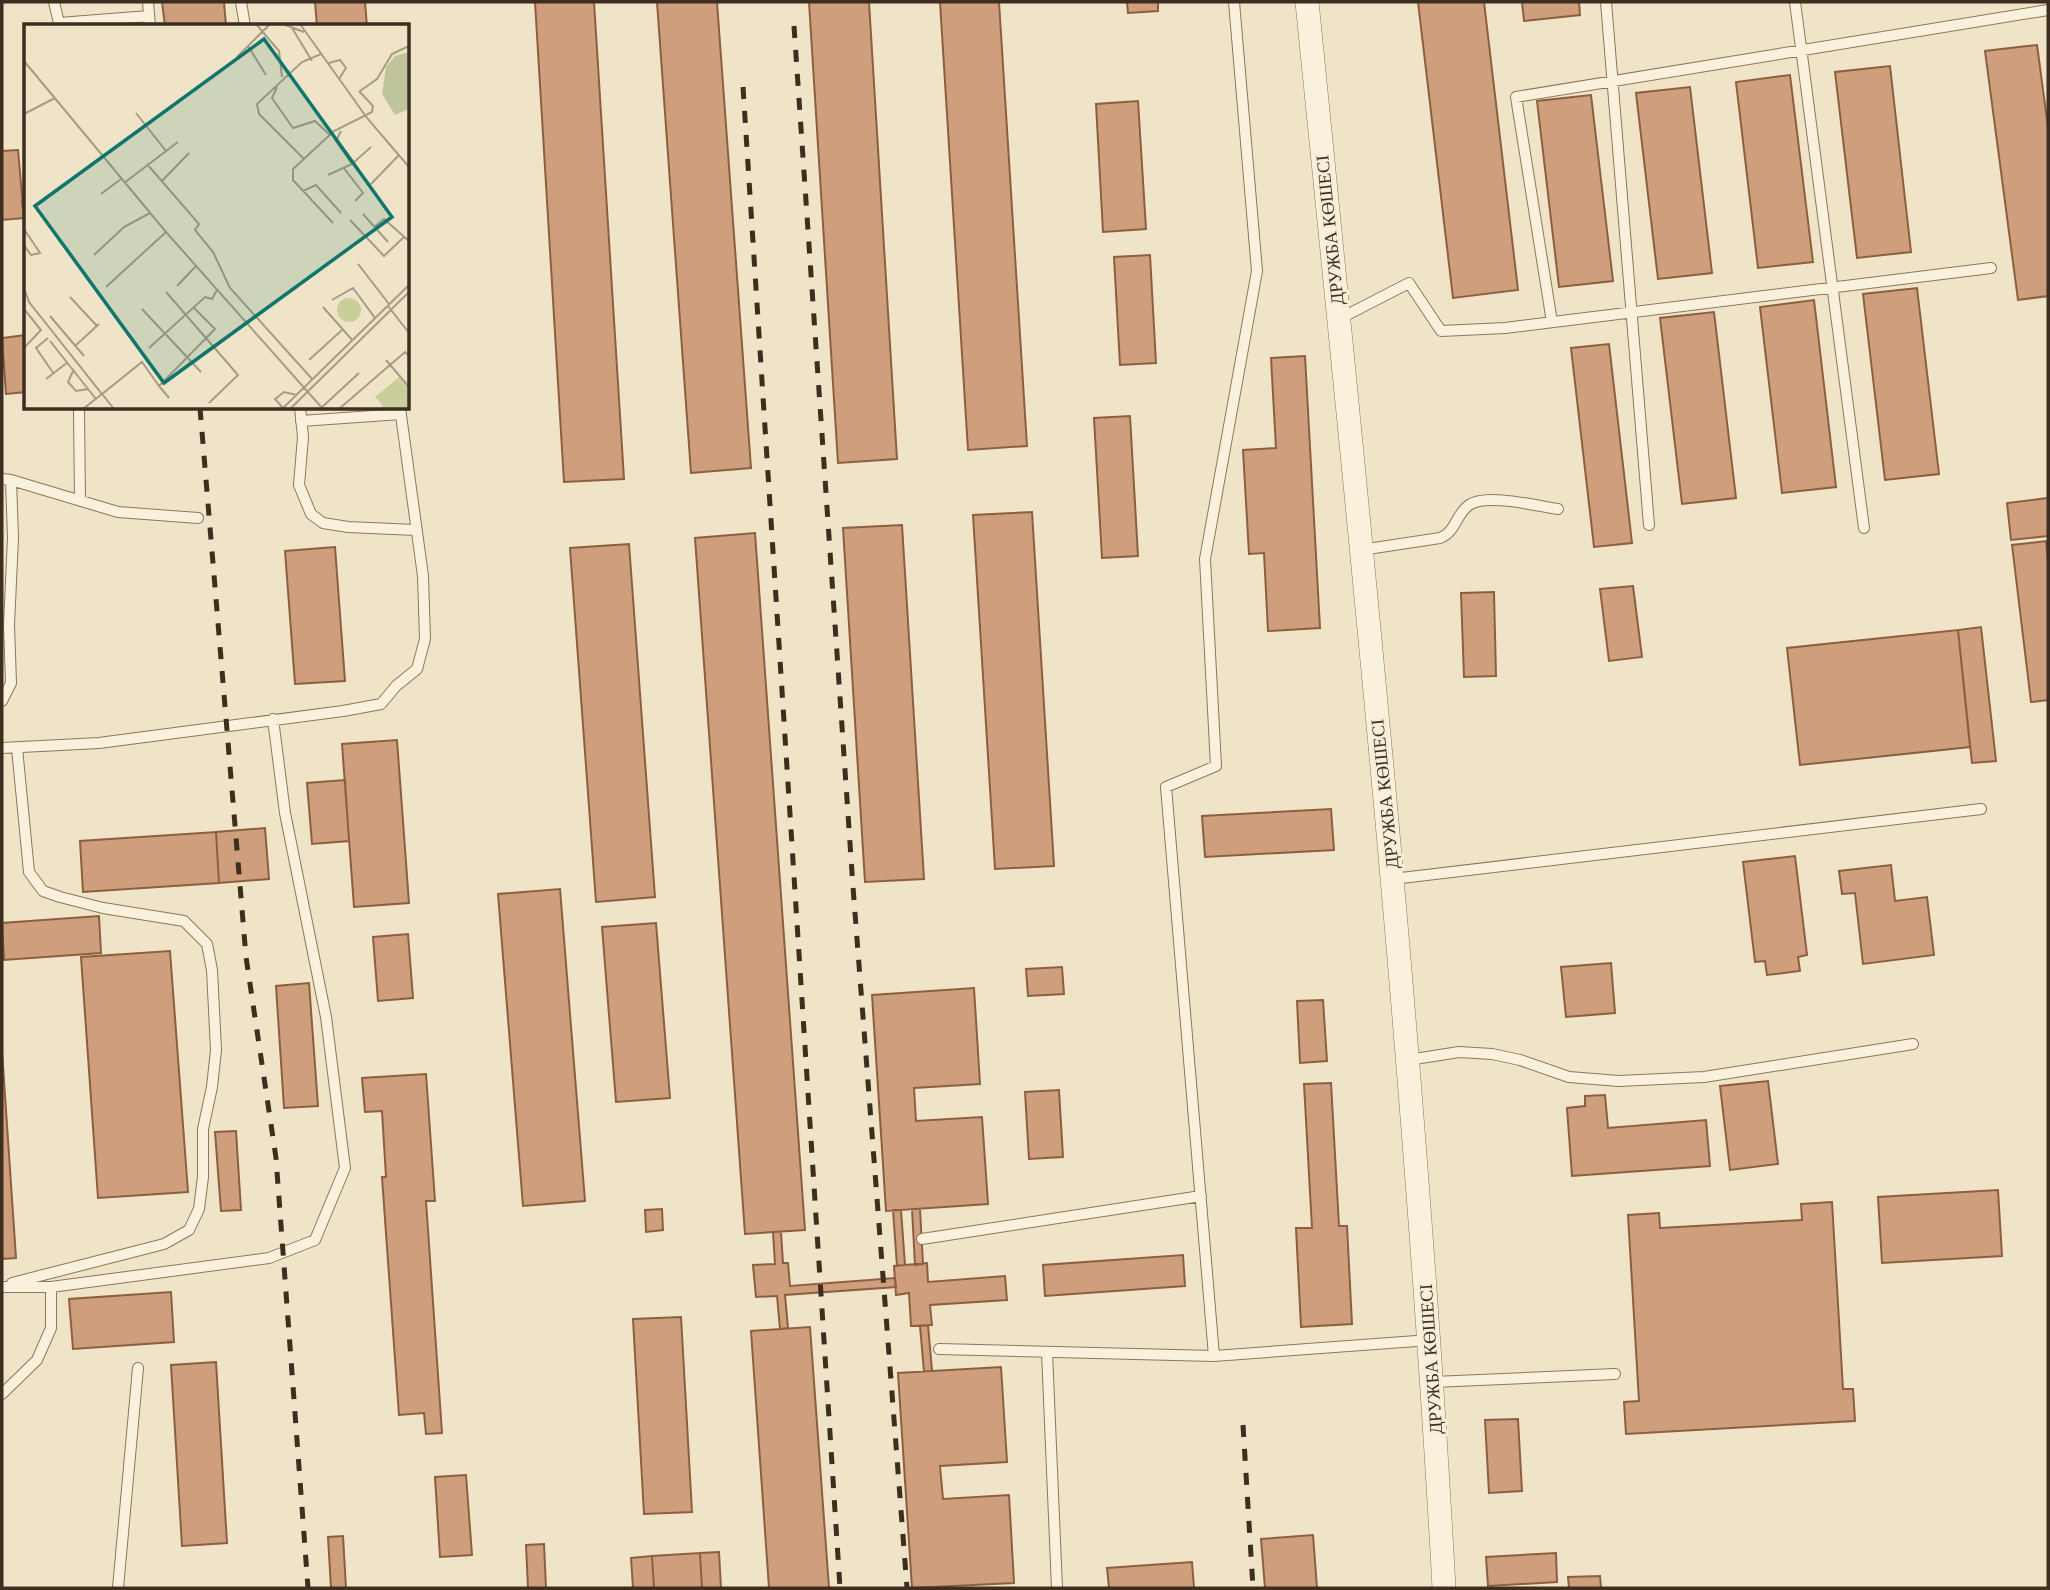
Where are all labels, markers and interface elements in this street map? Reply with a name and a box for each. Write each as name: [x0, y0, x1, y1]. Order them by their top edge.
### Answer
inset map: [24, 24, 410, 410]
street label: ДРУЖБА КӨШЕСІ: [1312, 154, 1348, 306]
street label: ДРУЖБА КӨШЕСІ: [1367, 718, 1403, 870]
street label: ДРУЖБА КӨШЕСІ: [1416, 1283, 1446, 1435]

